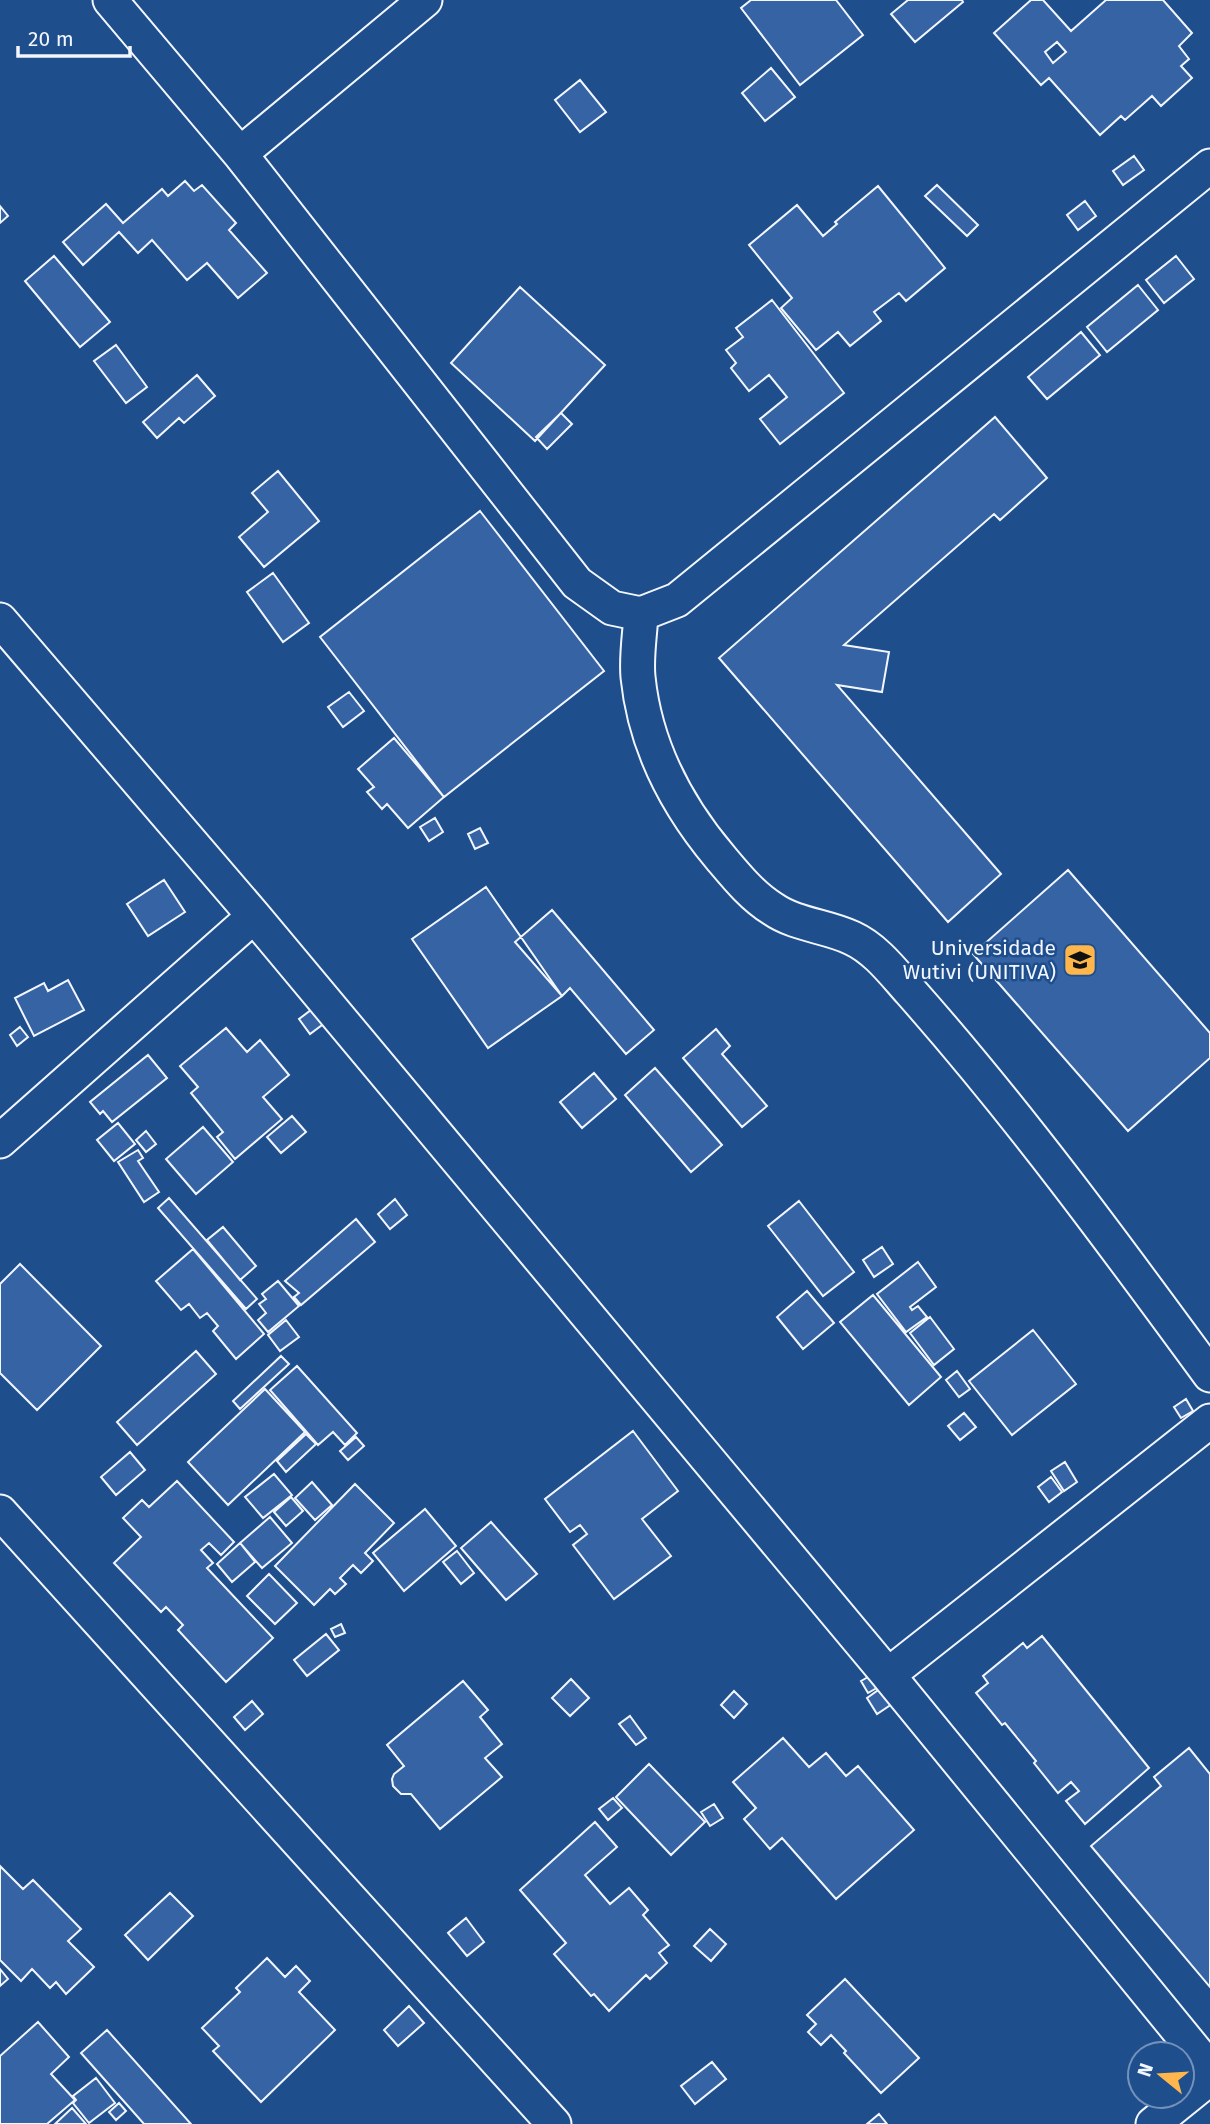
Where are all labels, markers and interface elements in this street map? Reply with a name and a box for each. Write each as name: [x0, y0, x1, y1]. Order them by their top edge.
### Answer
scale bar: [18, 14, 130, 58]
text: 20 m: [28, 26, 74, 52]
place label: Universidade Wutivi (UNITIVA): [903, 935, 1056, 985]
school or university icon: Universidade Wutivi (UNITIVA): [1061, 941, 1099, 979]
north arrow: [1126, 2040, 1196, 2110]
text: N: [1132, 2060, 1158, 2079]

